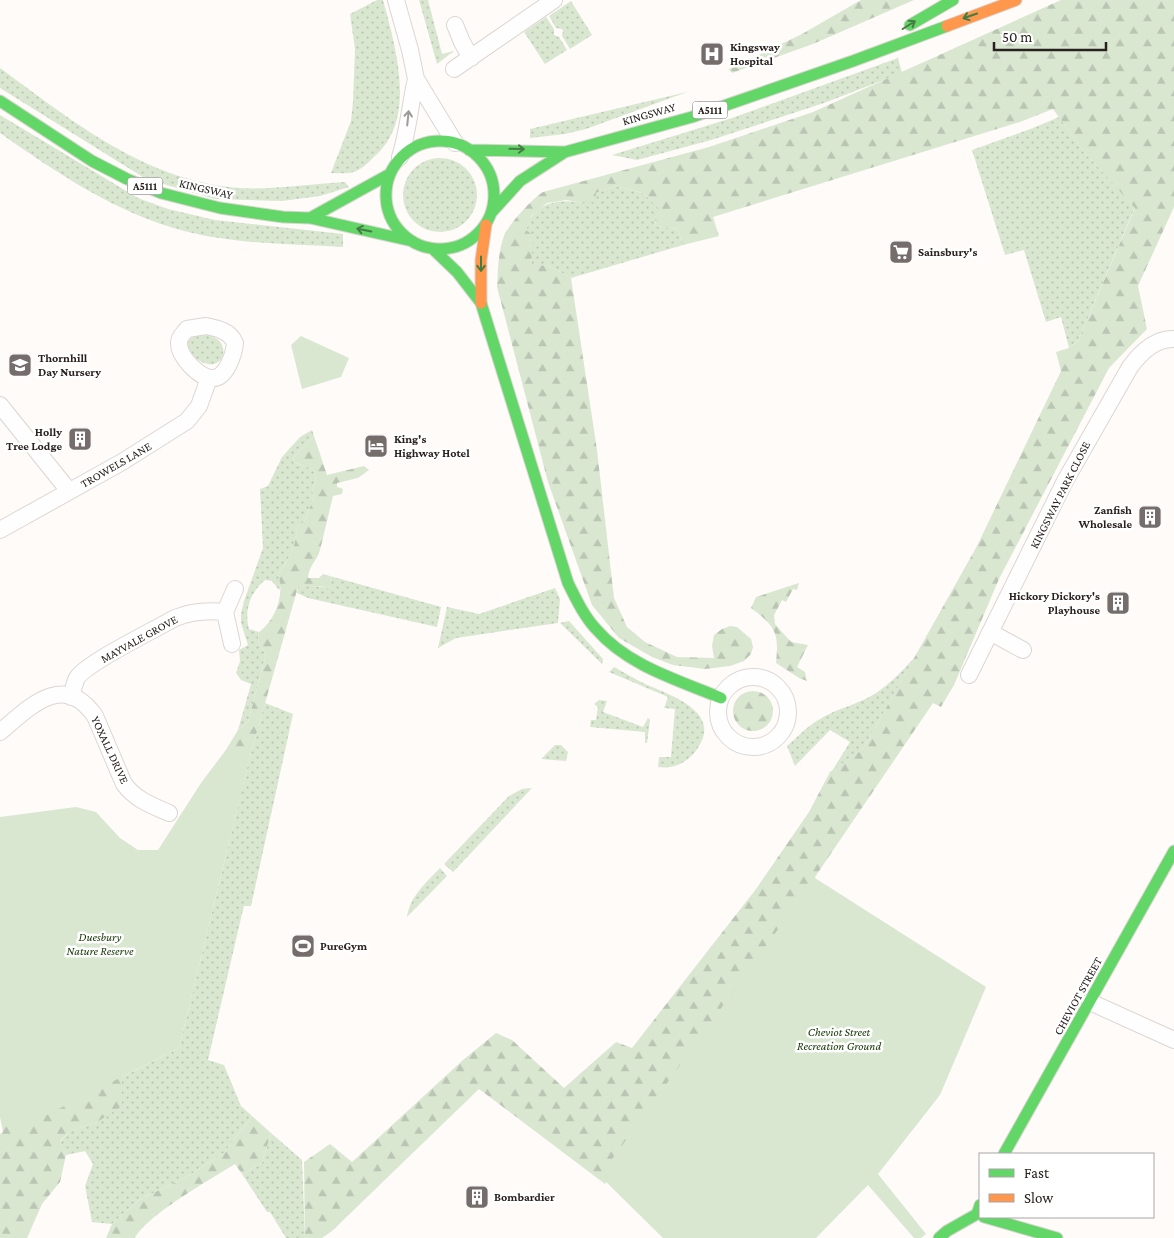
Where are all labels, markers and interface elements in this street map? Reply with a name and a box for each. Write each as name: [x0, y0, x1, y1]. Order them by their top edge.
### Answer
one-way arrow: [963, 12, 978, 21]
one-way arrow: [902, 20, 916, 30]
scale bar: [994, 20, 1106, 52]
text: 50 m: [1002, 29, 1032, 45]
place label: Kingsway Hospital: [730, 40, 780, 68]
hospital icon: Kingsway Hospital: [699, 41, 725, 67]
street label: KINGSWAY: [621, 100, 678, 128]
road number: A5111: [692, 102, 728, 118]
one-way arrow: [403, 111, 413, 127]
one-way arrow: [509, 145, 525, 154]
street label: KINGSWAY: [178, 176, 235, 202]
road number: A5111: [128, 178, 162, 195]
one-way arrow: [357, 225, 373, 234]
supermarket icon: Sainsbury's: [888, 239, 914, 265]
place label: Sainsbury's: [918, 245, 977, 259]
one-way arrow: [476, 255, 486, 271]
place label: Thornhill Day Nursery: [38, 351, 101, 379]
school or university icon: Thornhill Day Nursery: [7, 352, 33, 378]
place label: Holly Tree Lodge: [6, 425, 62, 453]
building icon: Holly Tree Lodge: [67, 426, 93, 452]
place label: King's Highway Hotel: [394, 432, 470, 460]
hotel icon: King's Highway Hotel: [363, 433, 389, 459]
street label: TROWELS LANE: [78, 439, 154, 491]
street label: KINGSWAY PARK CLOSE: [1027, 439, 1093, 551]
place label: Zanfish Wholesale: [1078, 503, 1132, 531]
building icon: Zanfish Wholesale: [1137, 504, 1163, 530]
place label: Hickory Dickory's Playhouse: [1009, 589, 1100, 617]
building icon: Hickory Dickory's Playhouse: [1105, 590, 1131, 616]
street label: MAYVALE GROVE: [98, 612, 180, 666]
street label: YOXALL DRIVE: [88, 714, 132, 786]
park label: Duesbury Nature Reserve: [66, 930, 134, 958]
sports icon: PureGym: [290, 933, 316, 959]
place label: PureGym: [320, 939, 368, 953]
street label: CHEVIOT STREET: [1051, 954, 1105, 1037]
park label: Cheviot Street Recreation Ground: [797, 1025, 881, 1053]
legend: [979, 1153, 1154, 1218]
text: Fast: [1024, 1165, 1050, 1181]
building icon: Bombardier: [464, 1184, 490, 1210]
place label: Bombardier: [494, 1190, 555, 1204]
text: Slow: [1024, 1190, 1054, 1206]

